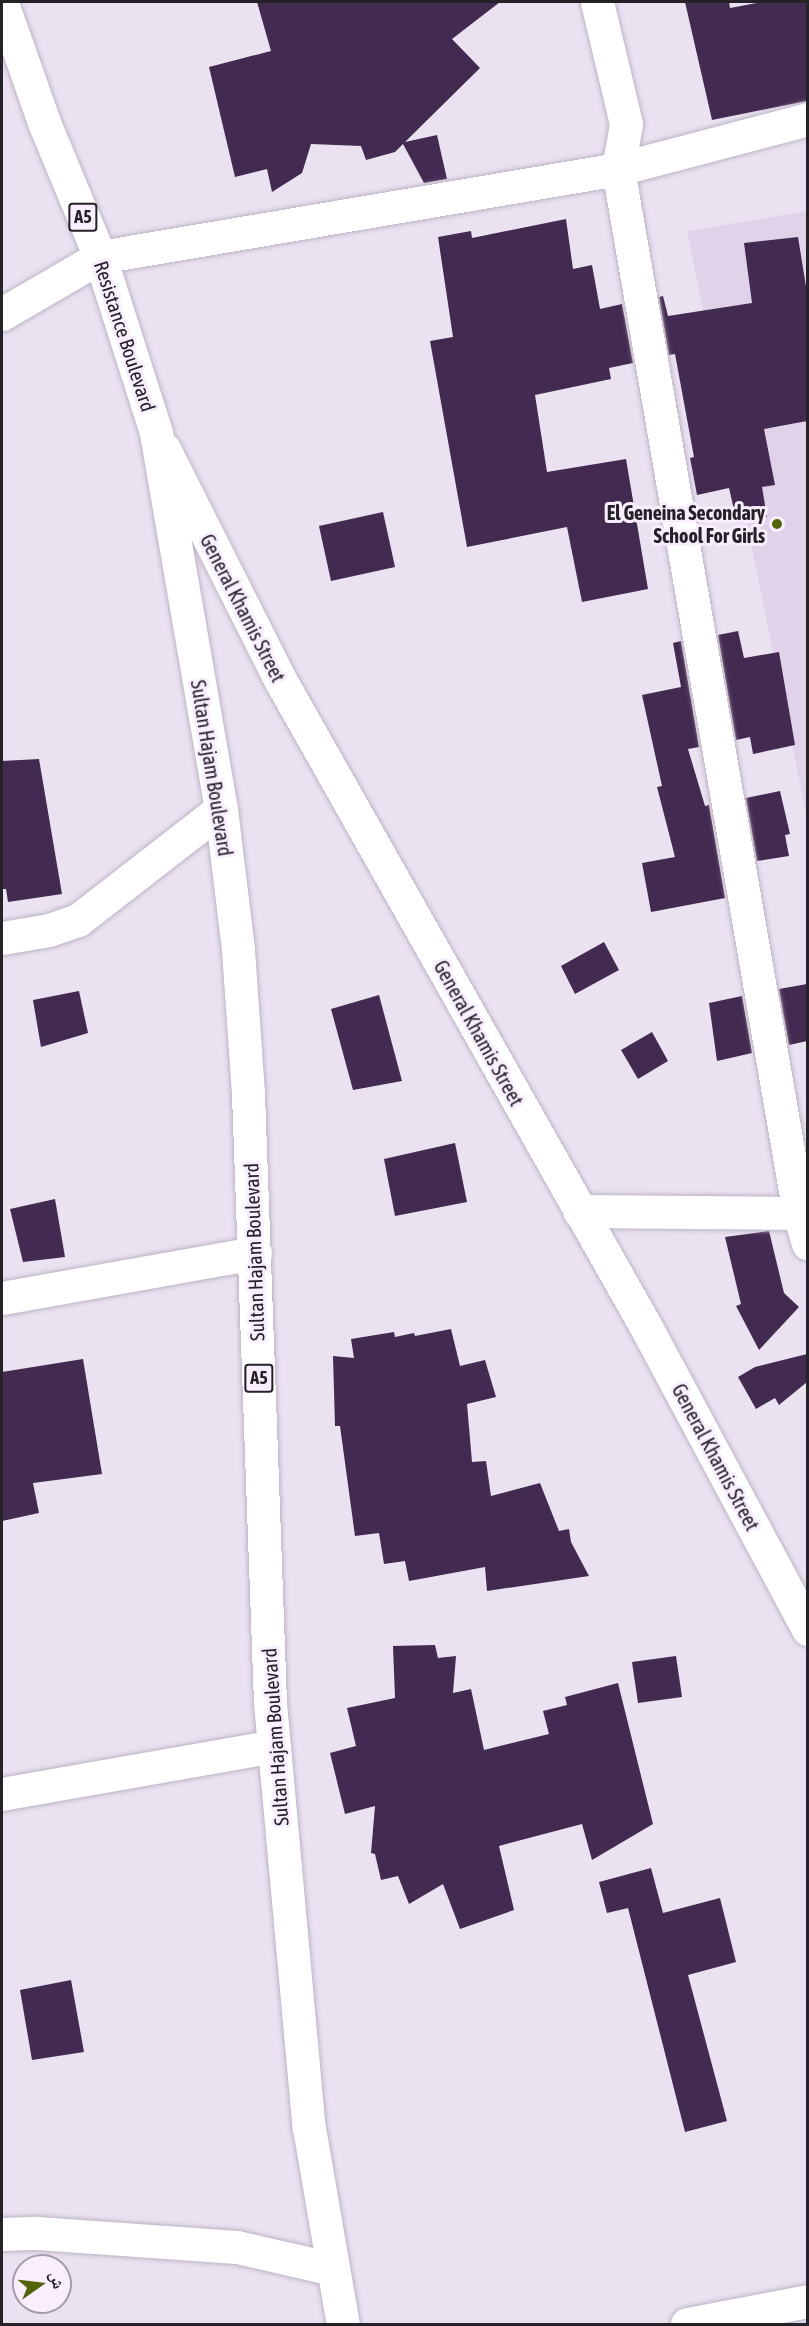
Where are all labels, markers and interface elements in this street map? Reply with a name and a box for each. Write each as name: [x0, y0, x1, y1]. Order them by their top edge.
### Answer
road number: A5: [68, 202, 98, 232]
street label: Resistance Boulevard: [89, 258, 161, 414]
place label: El Geneina Secondary School For Girls: [607, 500, 765, 547]
marker: El Geneina Secondary School For Girls: [770, 517, 784, 531]
street label: General Khamis Street: [195, 530, 291, 686]
street label: Sultan Hajam Boulevard: [186, 678, 238, 858]
street label: General Khamis Street: [429, 956, 529, 1110]
street label: Sultan Hajam Boulevard: [239, 1163, 269, 1341]
road number: A5: [244, 1363, 274, 1393]
street label: General Khamis Street: [667, 1380, 765, 1534]
street label: Sultan Hajam Boulevard: [257, 1647, 293, 1827]
north arrow: [12, 2254, 72, 2314]
text: ش: [47, 2270, 68, 2291]

